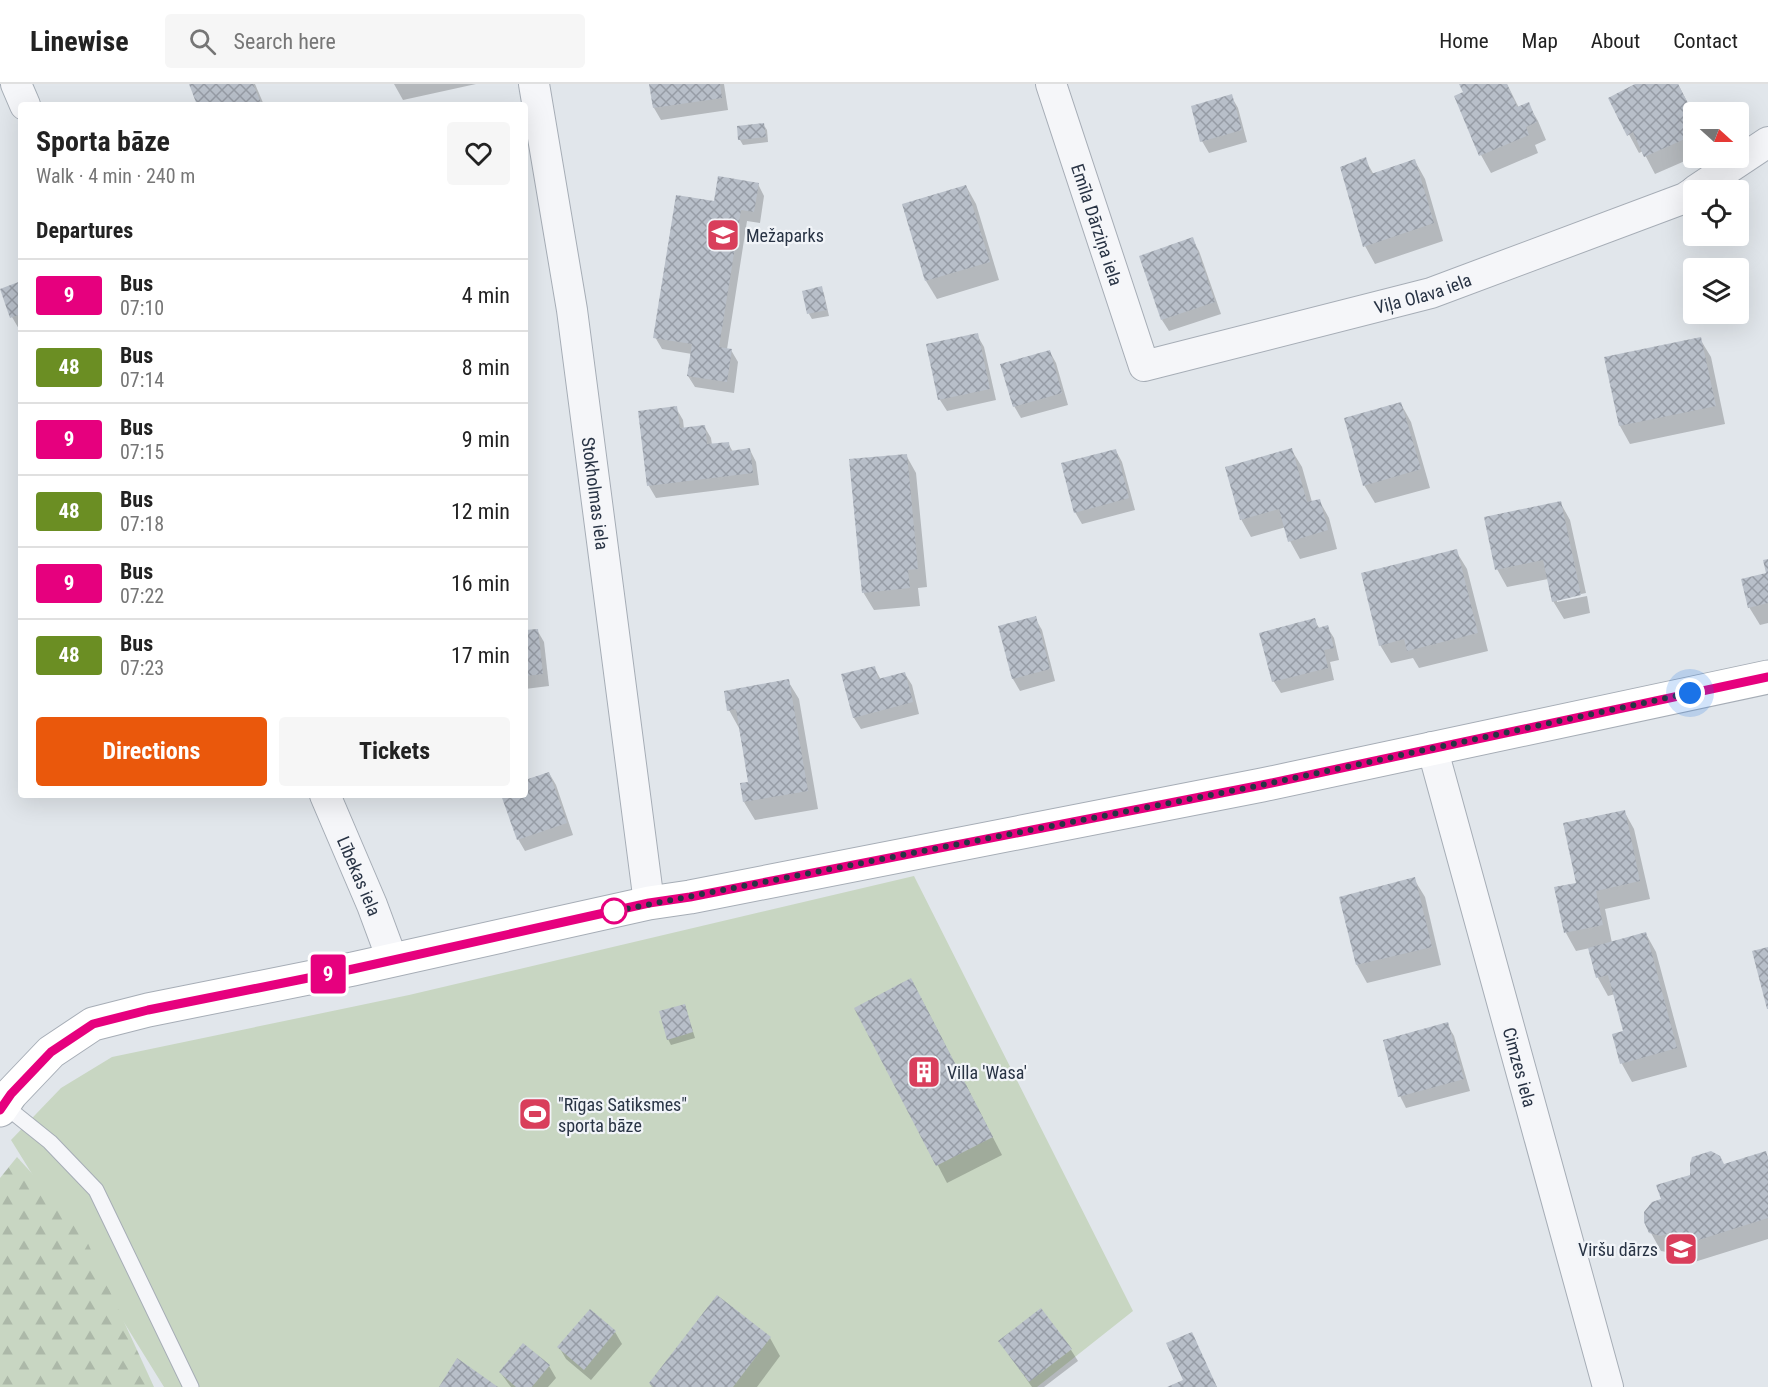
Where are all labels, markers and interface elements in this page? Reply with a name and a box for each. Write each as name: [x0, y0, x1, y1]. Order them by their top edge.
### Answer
search box: [165, 14, 585, 68]
text: Linewise: [30, 25, 129, 58]
icon: search: [186, 25, 219, 58]
text: Search here: [234, 29, 336, 54]
text: Home: [1439, 29, 1489, 53]
text: Map: [1522, 29, 1558, 53]
text: About: [1591, 29, 1640, 53]
text: Contact: [1673, 29, 1738, 53]
north arrow: [1683, 102, 1749, 168]
map controls: [1683, 102, 1749, 324]
button: heart: [447, 122, 510, 185]
text: Sporta bāze: [36, 125, 170, 158]
street label: Emīla Dārziņa iela: [1068, 161, 1127, 288]
text: Walk · 4 min · 240 m: [36, 164, 195, 188]
button: locate: [1683, 180, 1749, 246]
school or university icon: Mežaparks: [705, 217, 741, 253]
text: Departures: [36, 218, 133, 243]
place label: Mežaparks: [746, 225, 824, 246]
button: layers: [1683, 258, 1749, 324]
street label: Viļa Olava iela: [1372, 268, 1474, 318]
text: Bus: [120, 271, 153, 296]
text: 9: [64, 283, 74, 307]
text: 4 min: [462, 283, 510, 308]
text: 07:10: [120, 296, 164, 320]
text: Bus: [120, 343, 153, 368]
text: 48: [58, 355, 80, 379]
text: 8 min: [462, 355, 510, 380]
text: 07:14: [120, 368, 164, 392]
text: Bus: [120, 415, 153, 440]
text: 9: [64, 427, 74, 451]
text: 9 min: [462, 427, 510, 452]
street label: Stokholmas iela: [578, 436, 614, 551]
text: 07:15: [120, 440, 164, 464]
text: Bus: [120, 487, 153, 512]
text: 48: [58, 499, 80, 523]
text: 12 min: [451, 499, 510, 524]
text: 07:18: [120, 512, 164, 536]
text: Bus: [120, 559, 153, 584]
text: 9: [64, 571, 74, 595]
text: 16 min: [451, 571, 510, 596]
text: 07:22: [120, 584, 164, 608]
text: Bus: [120, 631, 153, 656]
text: 48: [58, 643, 80, 667]
text: 17 min: [451, 643, 510, 668]
text: 07:23: [120, 656, 164, 680]
your location: [1675, 678, 1705, 708]
button: Directions: [36, 717, 267, 786]
button: Tickets: [279, 717, 510, 786]
street label: Lībekas iela: [333, 833, 386, 919]
unlabelled marker: [601, 898, 627, 924]
line badge: 9: [308, 954, 348, 994]
text: 9: [323, 962, 333, 986]
street label: Cimzes iela: [1499, 1025, 1541, 1109]
building icon: Villa 'Wasa': [906, 1054, 942, 1090]
place label: Villa 'Wasa': [947, 1062, 1027, 1083]
place label: "Rīgas Satiksmes" sporta bāze: [558, 1094, 687, 1136]
sports icon: "Rīgas Satiksmes" sporta bāze: [517, 1096, 553, 1132]
school or university icon: Viršu dārzs: [1663, 1231, 1699, 1267]
place label: Viršu dārzs: [1578, 1239, 1658, 1260]

